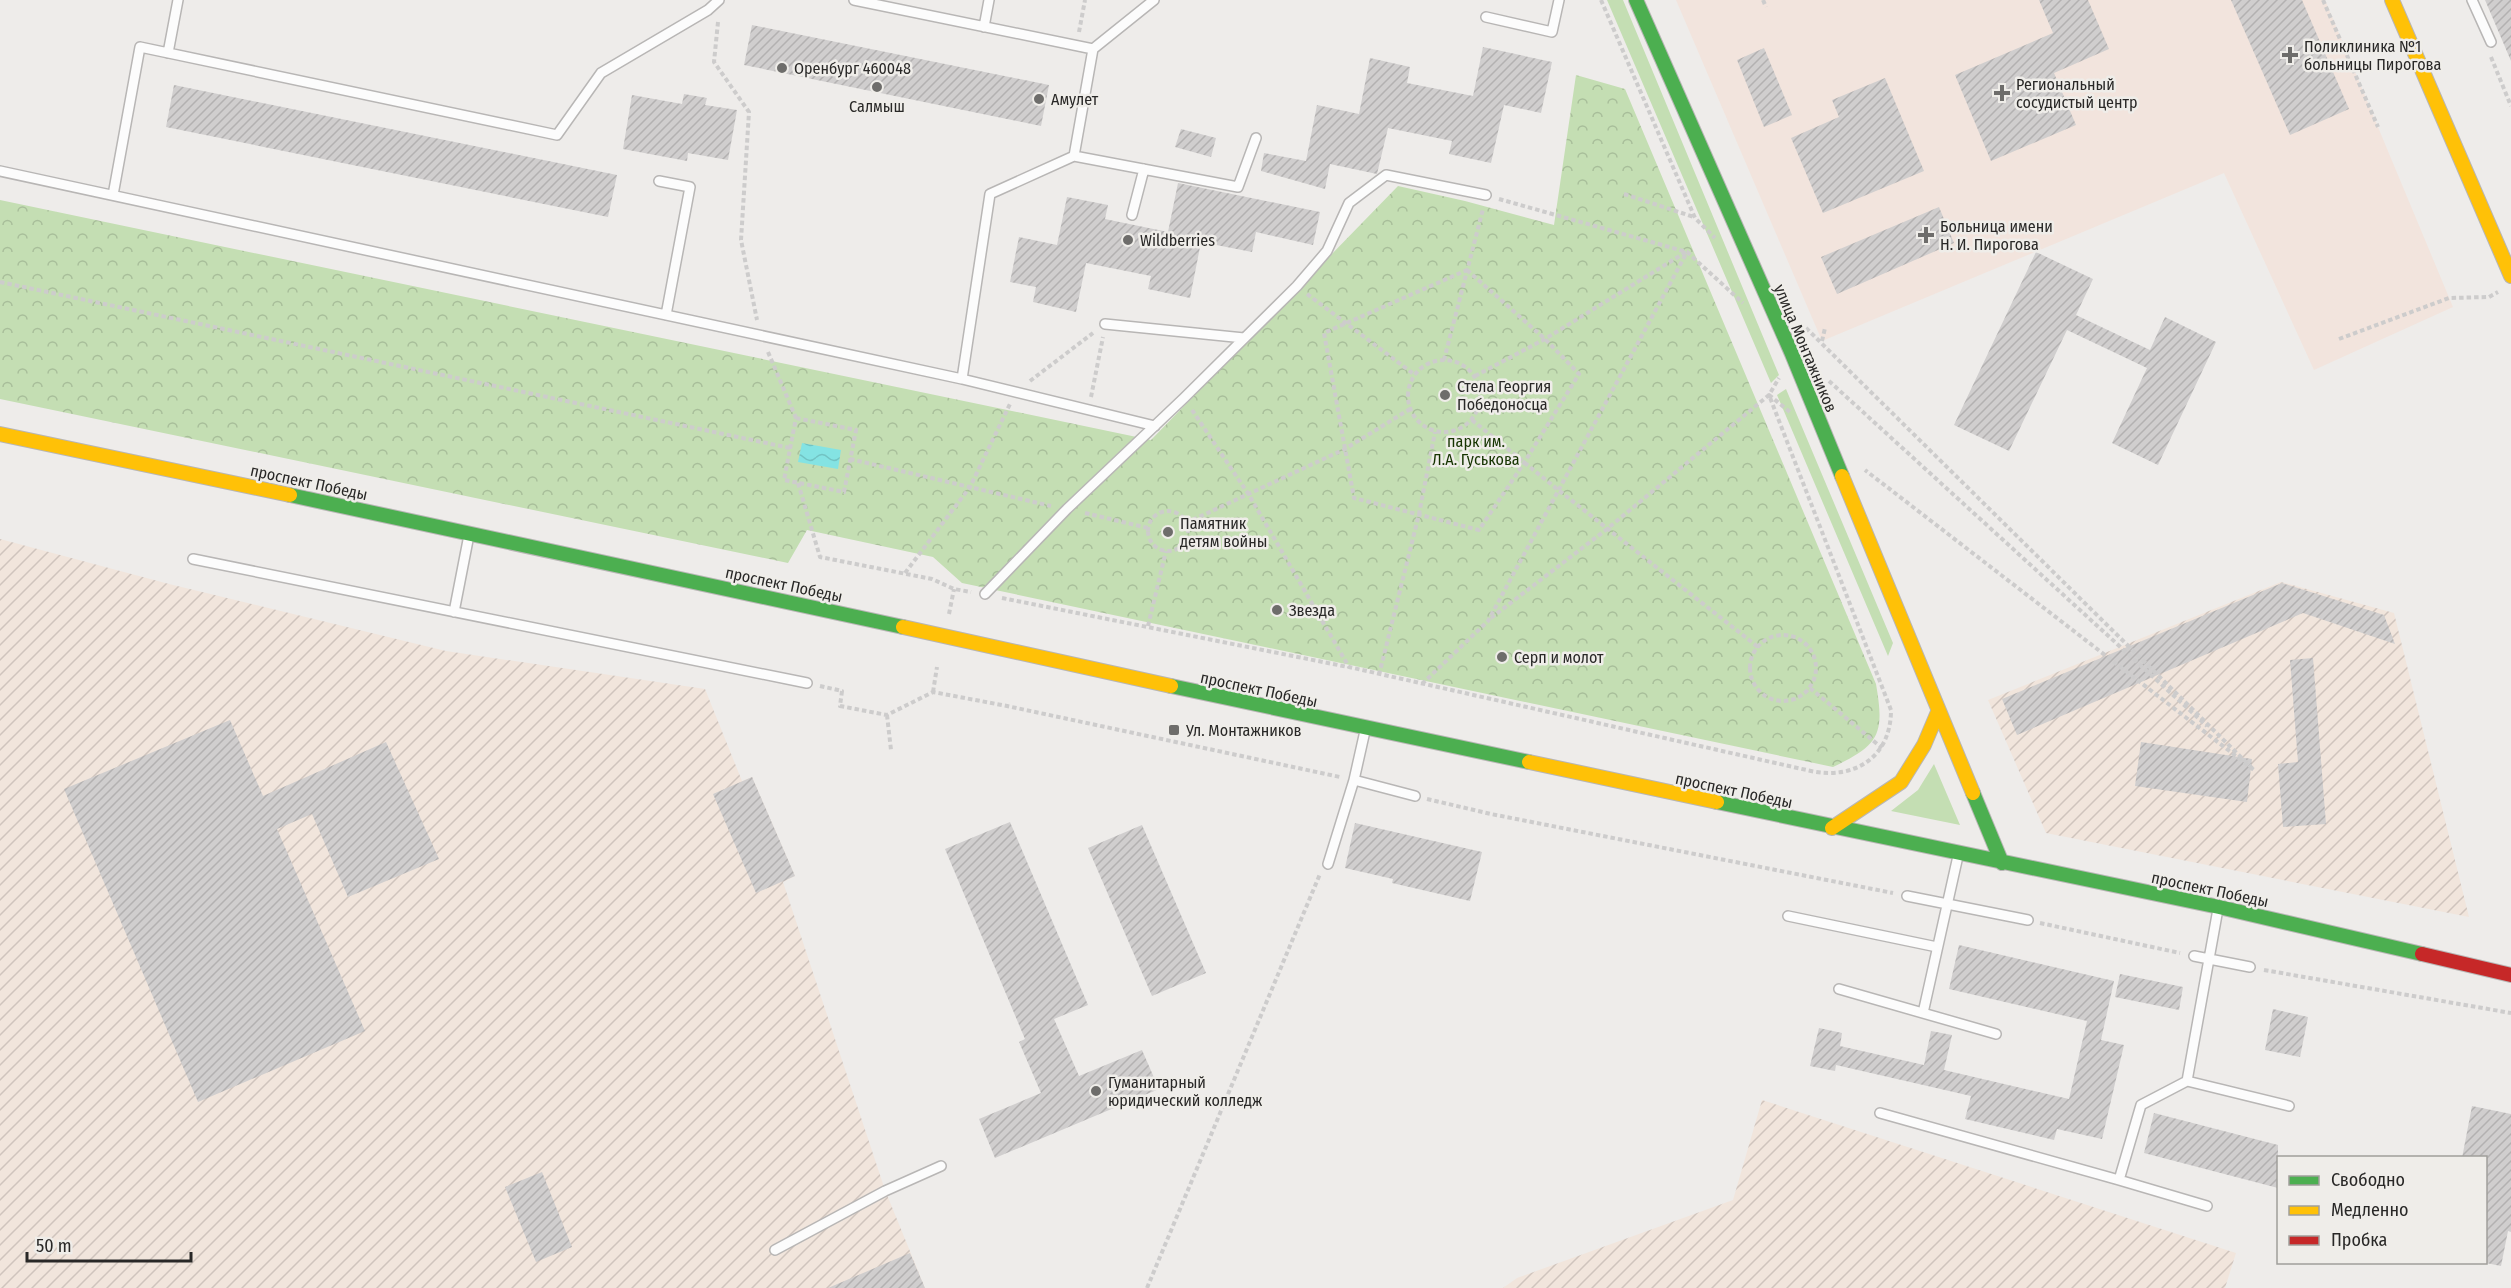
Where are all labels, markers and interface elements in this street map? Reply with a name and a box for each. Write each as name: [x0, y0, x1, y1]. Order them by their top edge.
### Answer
place label: Поликлиника №1 больницы Пирогова: [2304, 37, 2441, 74]
marker: Поликлиника №1 больницы Пирогова: [2281, 46, 2299, 64]
place label: Оренбург 460048: [794, 59, 911, 78]
marker: Оренбург 460048: [775, 61, 789, 75]
place label: Региональный сосудистый центр: [2016, 75, 2138, 112]
marker: Салмыш: [870, 80, 884, 94]
marker: Региональный сосудистый центр: [1993, 84, 2011, 102]
place label: Амулет: [1051, 90, 1099, 109]
marker: Амулет: [1032, 92, 1046, 106]
place label: Салмыш: [849, 97, 905, 116]
place label: Больница имени Н. И. Пирогова: [1940, 217, 2053, 254]
marker: Больница имени Н. И. Пирогова: [1917, 226, 1935, 244]
place label: Wildberries: [1140, 231, 1215, 250]
marker: Wildberries: [1121, 233, 1135, 247]
street label: улица Монтажников: [1770, 281, 1841, 415]
place label: Стела Георгия Победоносца: [1457, 377, 1551, 414]
marker: Стела Георгия Победоносца: [1438, 388, 1452, 402]
park label: парк им. Л.А. Гуськова: [1432, 432, 1520, 469]
street label: проспект Победы: [249, 461, 369, 504]
place label: Памятник детям войны: [1180, 514, 1267, 551]
marker: Памятник детям войны: [1161, 525, 1175, 539]
street label: проспект Победы: [724, 563, 844, 606]
place label: Звезда: [1289, 601, 1335, 620]
marker: Звезда: [1270, 603, 1284, 617]
place label: Серп и молот: [1514, 648, 1604, 667]
marker: Серп и молот: [1495, 650, 1509, 664]
street label: проспект Победы: [1199, 668, 1319, 711]
place label: Ул. Монтажников: [1185, 721, 1302, 740]
marker: Ул. Монтажников: [1167, 723, 1181, 737]
street label: проспект Победы: [1674, 769, 1794, 812]
street label: проспект Победы: [2150, 868, 2270, 911]
place label: Гуманитарный юридический колледж: [1108, 1073, 1263, 1110]
marker: Гуманитарный юридический колледж: [1089, 1084, 1103, 1098]
legend: [2277, 1156, 2487, 1264]
text: Свободно: [2331, 1169, 2405, 1191]
text: Медленно: [2331, 1199, 2409, 1221]
scale bar: [27, 1225, 190, 1263]
text: Пробка: [2331, 1229, 2387, 1251]
text: 50 m: [36, 1235, 72, 1257]

